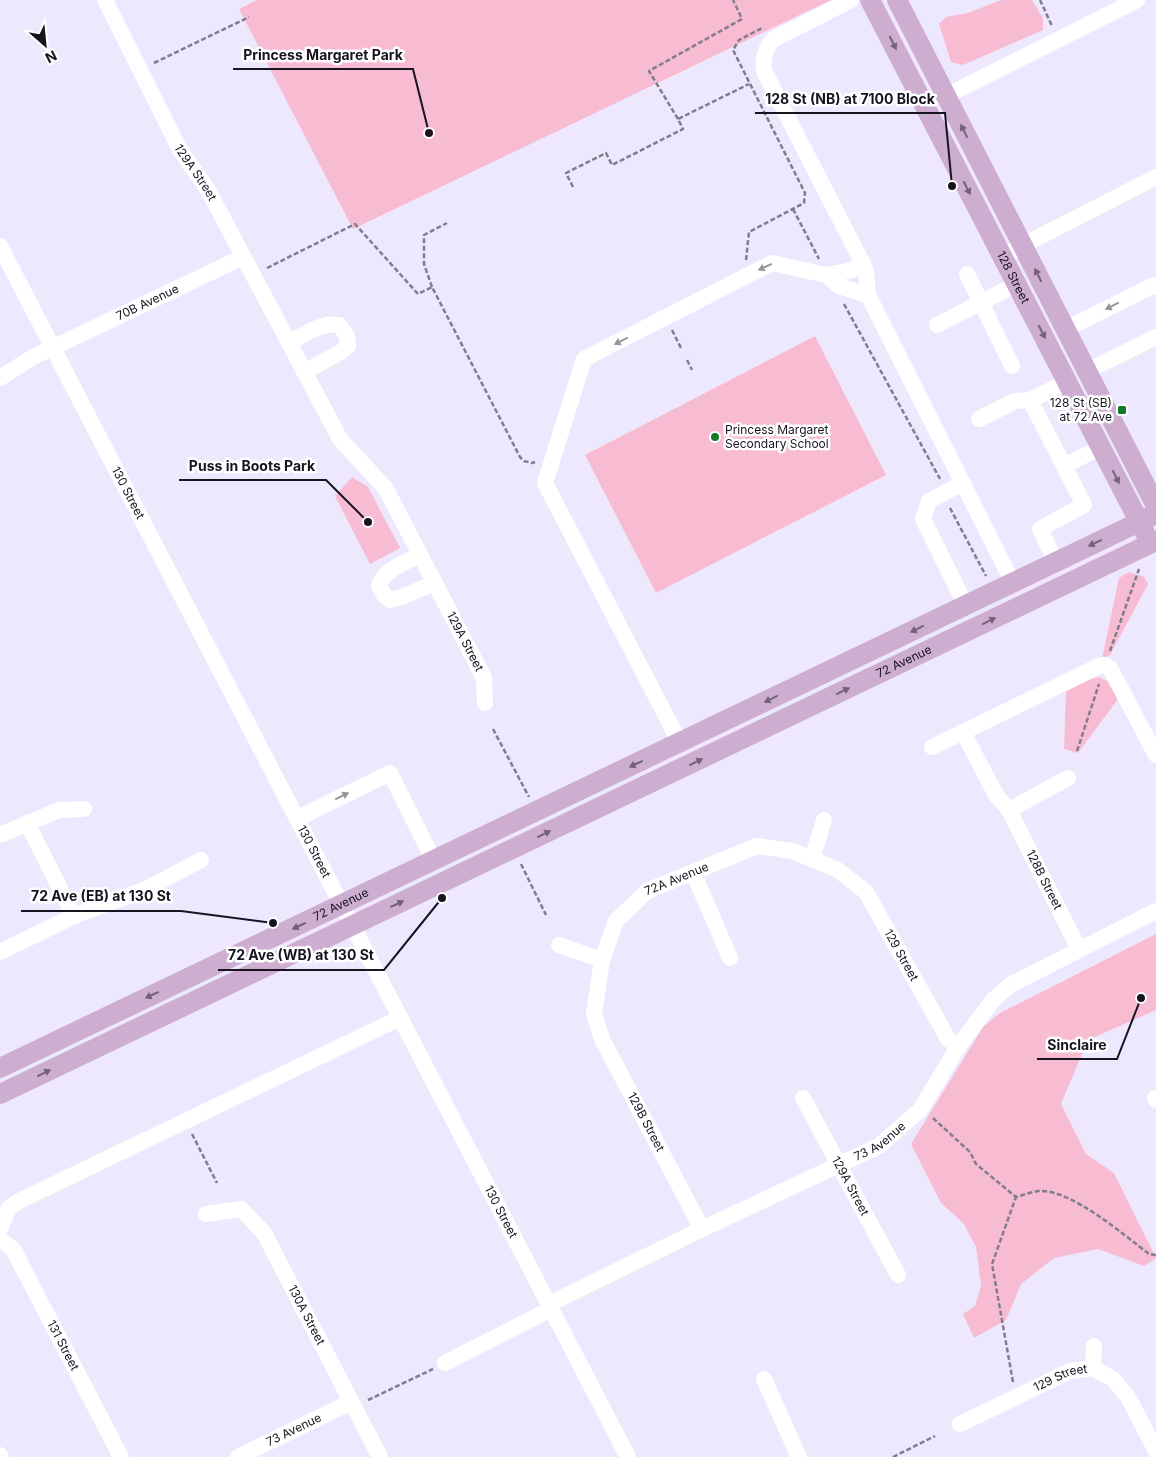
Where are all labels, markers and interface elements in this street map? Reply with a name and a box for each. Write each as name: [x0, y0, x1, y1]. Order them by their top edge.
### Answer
north arrow: [20, 20, 70, 70]
one-way arrow: [889, 36, 897, 51]
callout: Princess Margaret Park: [233, 40, 413, 69]
text: Princess Margaret Park: [243, 46, 404, 63]
text: N: [43, 47, 60, 67]
callout: 128 St (NB) at 7100 Block: [755, 84, 945, 113]
text: 128 St (NB) at 7100 Block: [765, 90, 936, 107]
one-way arrow: [960, 123, 968, 138]
street label: 129A Street: [171, 142, 220, 203]
one-way arrow: [963, 180, 971, 195]
street label: 128 Street: [994, 248, 1033, 306]
one-way arrow: [758, 263, 772, 271]
one-way arrow: [1034, 268, 1042, 282]
street label: 70B Avenue: [114, 281, 181, 323]
one-way arrow: [1105, 302, 1120, 310]
one-way arrow: [1038, 325, 1046, 339]
one-way arrow: [613, 337, 628, 345]
place label: 128 St (SB) at 72 Ave: [1050, 395, 1112, 424]
marker: 128 St (SB) at 72 Ave: [1116, 404, 1128, 416]
place label: Princess Margaret Secondary School: [725, 422, 829, 451]
marker: Princess Margaret Secondary School: [709, 431, 721, 443]
callout: Puss in Boots Park: [179, 451, 326, 480]
text: Puss in Boots Park: [189, 457, 316, 474]
street label: 130 Street: [109, 464, 148, 521]
one-way arrow: [1112, 470, 1120, 484]
one-way arrow: [1088, 540, 1102, 548]
street label: 129A Street: [444, 609, 487, 674]
one-way arrow: [982, 617, 996, 625]
one-way arrow: [910, 625, 924, 633]
street label: 72 Avenue: [874, 642, 934, 681]
one-way arrow: [836, 687, 850, 695]
one-way arrow: [763, 695, 778, 704]
one-way arrow: [689, 757, 703, 765]
one-way arrow: [629, 760, 643, 768]
one-way arrow: [334, 792, 349, 800]
street label: 130 Street: [295, 822, 334, 880]
one-way arrow: [537, 830, 551, 838]
street label: 128B Street: [1023, 847, 1066, 912]
street label: 72A Avenue: [642, 859, 711, 898]
callout: 72 Ave (EB) at 130 St: [21, 882, 181, 911]
street label: 72 Avenue: [311, 885, 371, 924]
text: 72 Ave (EB) at 130 St: [31, 887, 171, 904]
one-way arrow: [390, 900, 404, 908]
one-way arrow: [292, 922, 306, 930]
street label: 129 Street: [881, 926, 922, 983]
callout: 72 Ave (WB) at 130 St: [218, 941, 384, 970]
text: 72 Ave (WB) at 130 St: [228, 946, 374, 963]
one-way arrow: [145, 992, 159, 1000]
callout: Sinclaire: [1037, 1030, 1117, 1059]
text: Sinclaire: [1047, 1036, 1107, 1053]
one-way arrow: [37, 1068, 51, 1076]
street label: 129B Street: [625, 1090, 668, 1154]
street label: 73 Avenue: [851, 1118, 908, 1164]
street label: 129A Street: [829, 1154, 873, 1218]
street label: 130 Street: [481, 1183, 521, 1241]
street label: 130A Street: [285, 1282, 329, 1347]
street label: 131 Street: [44, 1318, 83, 1373]
street label: 129 Street: [1031, 1361, 1088, 1394]
street label: 73 Avenue: [263, 1410, 324, 1449]

